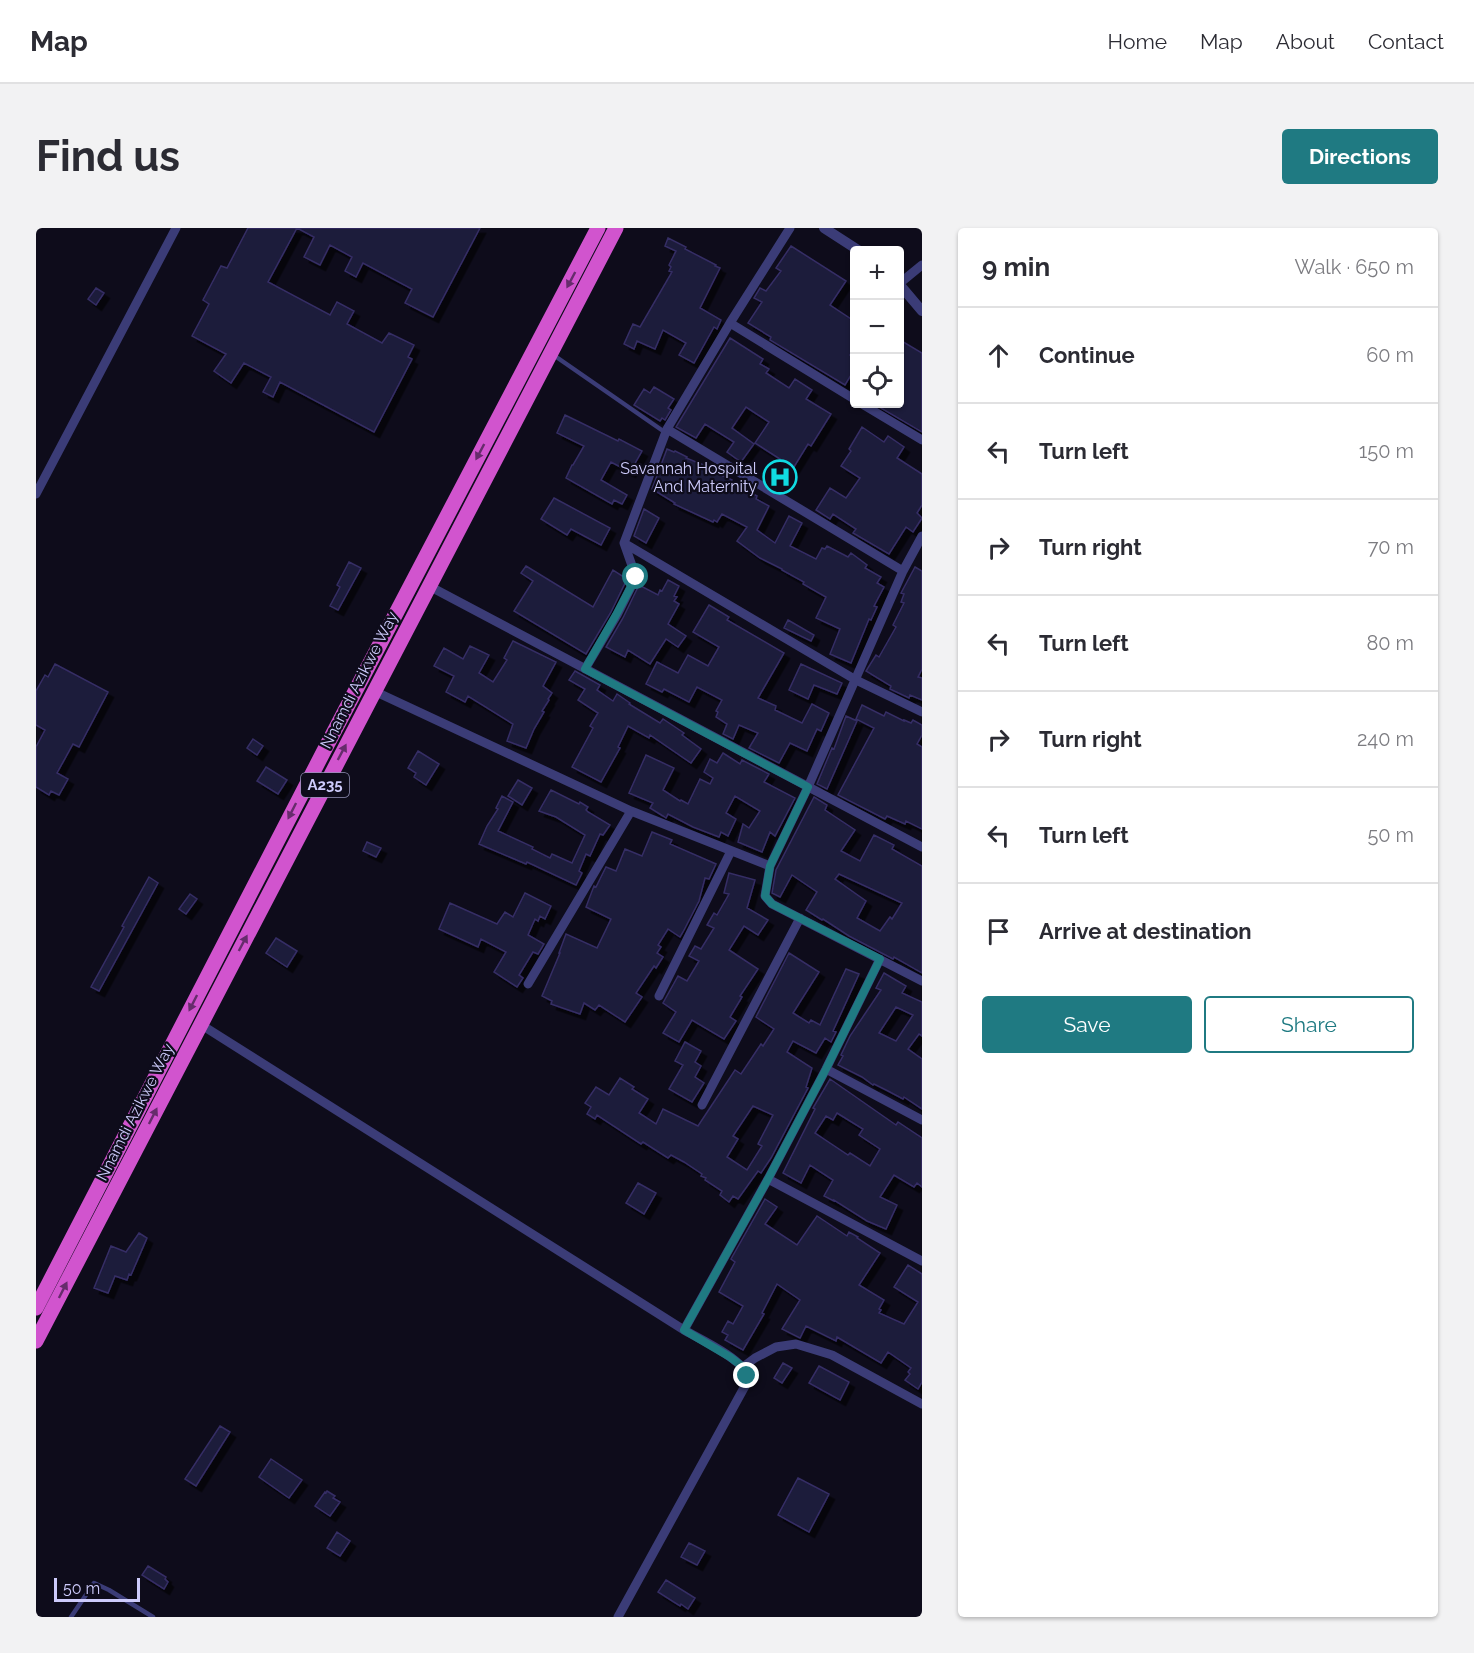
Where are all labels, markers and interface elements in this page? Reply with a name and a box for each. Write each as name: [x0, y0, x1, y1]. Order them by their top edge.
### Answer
text: Map: [30, 25, 88, 58]
text: Home: [1108, 29, 1167, 54]
text: Map: [1200, 29, 1243, 54]
text: About: [1276, 29, 1335, 54]
text: Contact: [1368, 29, 1444, 54]
button: Directions: [1282, 129, 1438, 184]
text: Find us: [36, 132, 180, 181]
map controls: [850, 246, 904, 408]
button: +: [850, 246, 904, 300]
text: 9 min: [982, 252, 1050, 282]
text: Walk · 650 m: [1295, 255, 1414, 279]
one-way arrow: [566, 272, 576, 289]
button: −: [850, 300, 904, 354]
icon: ahead: [982, 339, 1015, 372]
text: Continue: [1039, 342, 1135, 368]
text: 60 m: [1366, 343, 1414, 367]
button: locate: [850, 354, 904, 408]
icon: left: [982, 435, 1015, 468]
text: Turn left: [1039, 438, 1129, 464]
text: 150 m: [1359, 439, 1414, 463]
one-way arrow: [475, 444, 485, 461]
place label: Savannah Hospital And Maternity: [620, 459, 758, 496]
hospital icon: Savannah Hospital And Maternity: [762, 459, 798, 495]
icon: right: [982, 531, 1015, 564]
text: Turn right: [1039, 534, 1142, 560]
text: 70 m: [1368, 535, 1414, 559]
route start: [622, 563, 648, 589]
street label: Nnamdi Azikwe Way: [316, 608, 402, 752]
icon: left: [982, 627, 1015, 660]
text: Turn left: [1039, 630, 1129, 656]
text: 80 m: [1366, 631, 1414, 655]
icon: right: [982, 723, 1015, 756]
text: Turn right: [1039, 726, 1142, 752]
text: 240 m: [1357, 727, 1414, 751]
one-way arrow: [337, 743, 347, 761]
road number: A235: [301, 773, 349, 797]
one-way arrow: [287, 803, 297, 820]
icon: left: [982, 819, 1015, 852]
text: Turn left: [1039, 822, 1129, 848]
text: 50 m: [1367, 823, 1414, 847]
icon: arrive: [982, 915, 1015, 948]
text: Arrive at destination: [1039, 918, 1252, 944]
one-way arrow: [238, 935, 247, 952]
one-way arrow: [188, 995, 198, 1012]
button: Save: [982, 996, 1192, 1053]
button: Share: [1204, 996, 1414, 1053]
street label: Nnamdi Azikwe Way: [92, 1040, 178, 1184]
one-way arrow: [148, 1108, 158, 1125]
one-way arrow: [58, 1281, 68, 1298]
route end: [733, 1362, 759, 1388]
scale bar: [54, 1575, 140, 1602]
text: 50 m: [63, 1579, 100, 1598]

